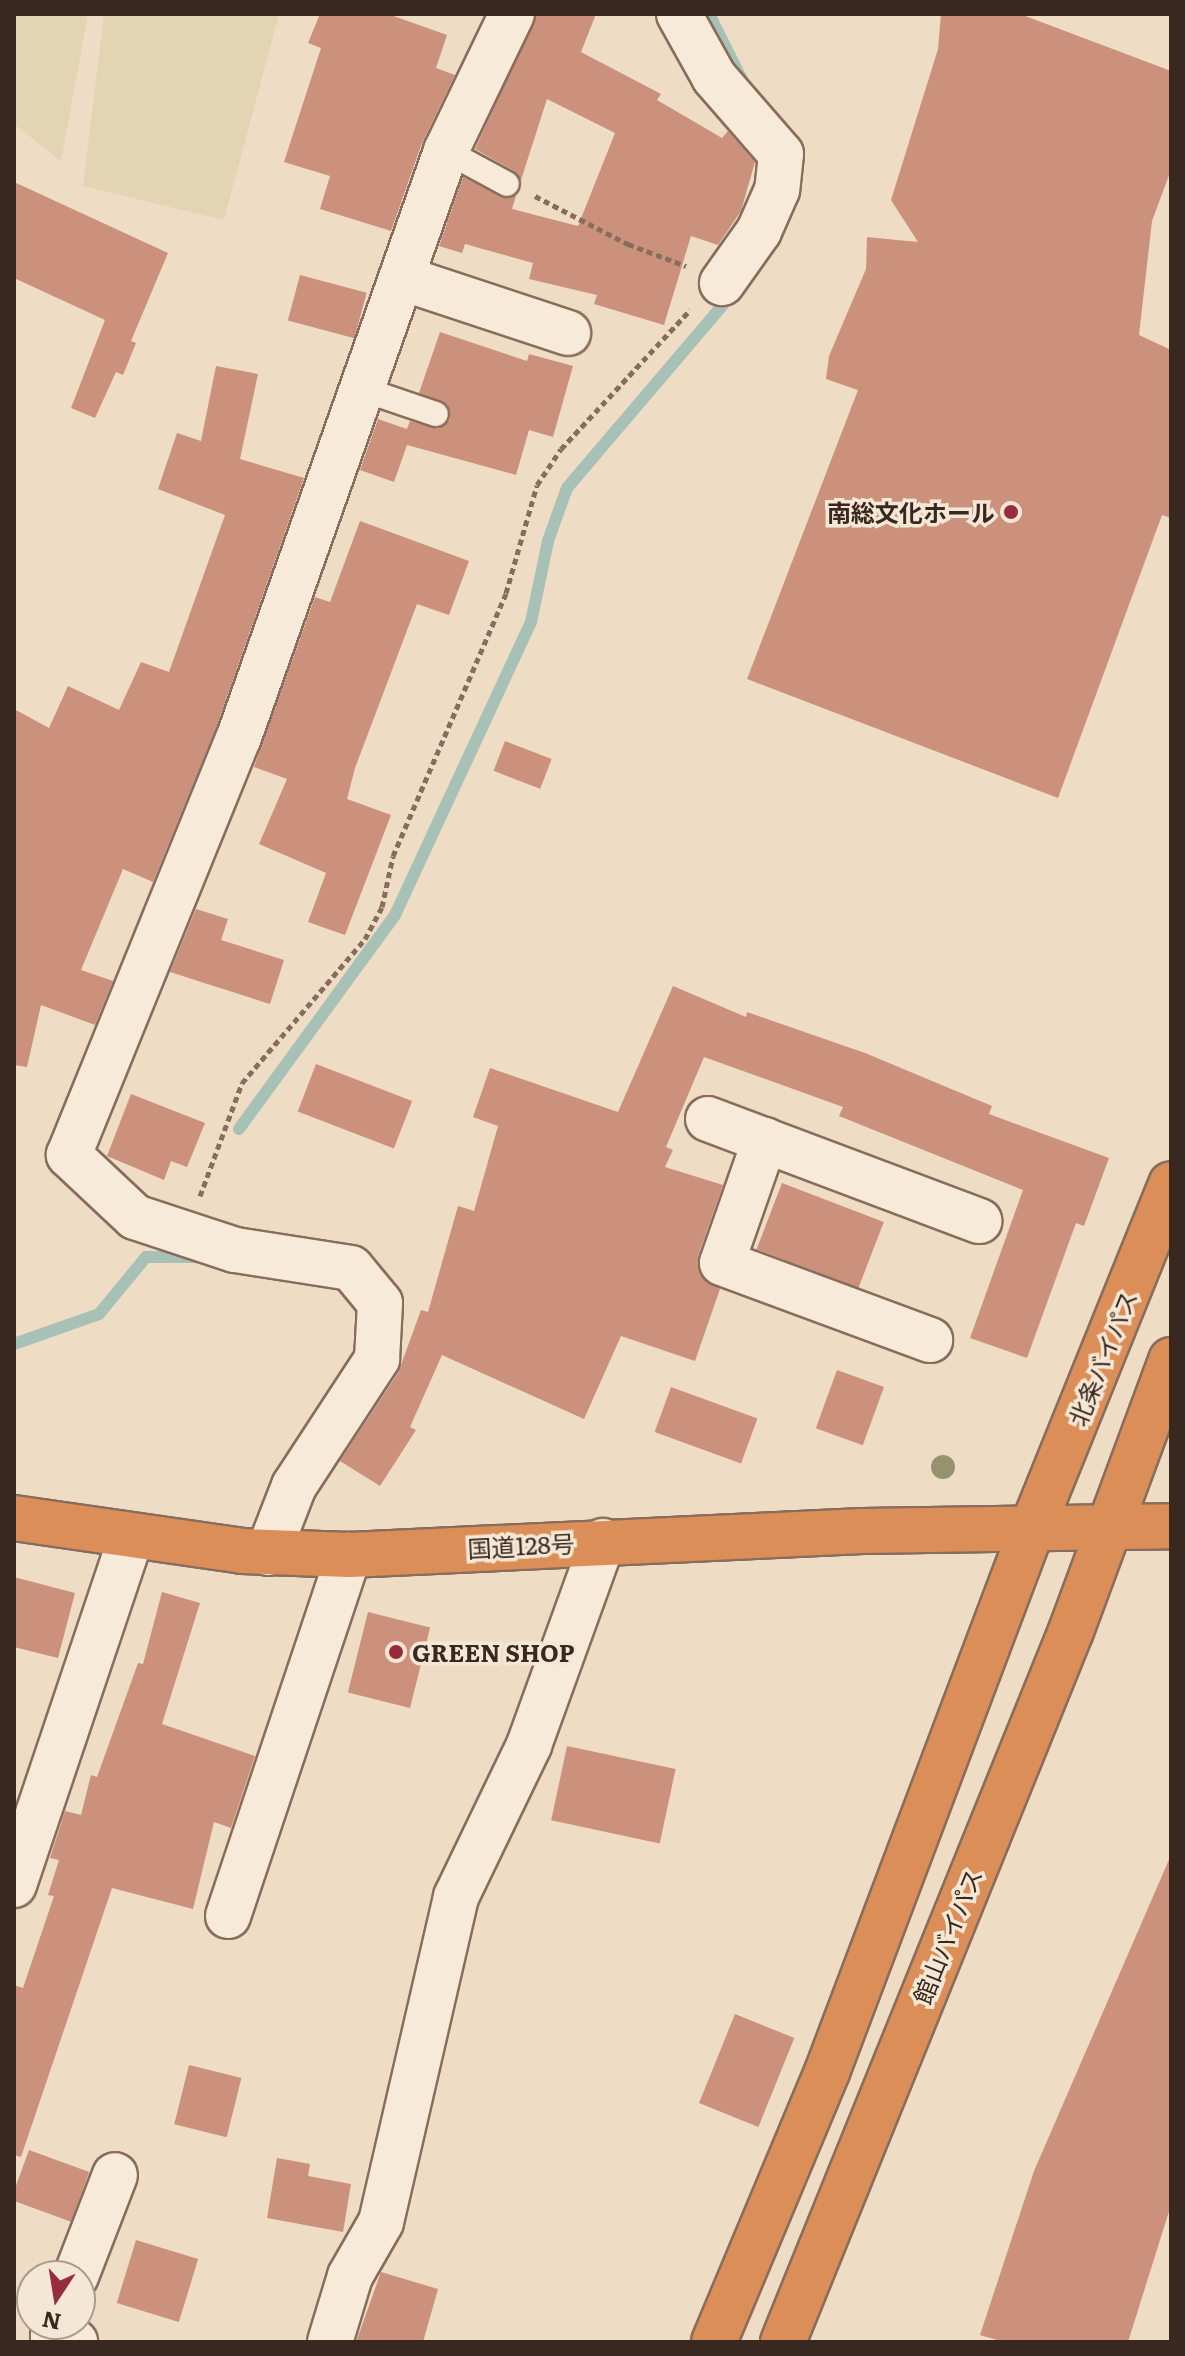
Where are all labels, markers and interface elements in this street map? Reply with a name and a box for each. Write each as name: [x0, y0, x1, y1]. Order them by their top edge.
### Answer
place label: 南総文化ホール: [827, 498, 995, 526]
marker: 南総文化ホール: [1002, 503, 1020, 521]
street label: 北条バイパス: [1062, 1286, 1142, 1430]
street label: 国道128号: [467, 1528, 575, 1562]
place label: GREEN SHOP: [412, 1638, 574, 1666]
marker: GREEN SHOP: [387, 1643, 405, 1661]
street label: 館山バイパス: [907, 1864, 987, 2008]
north arrow: [16, 2260, 96, 2340]
text: N: [39, 2304, 64, 2340]

